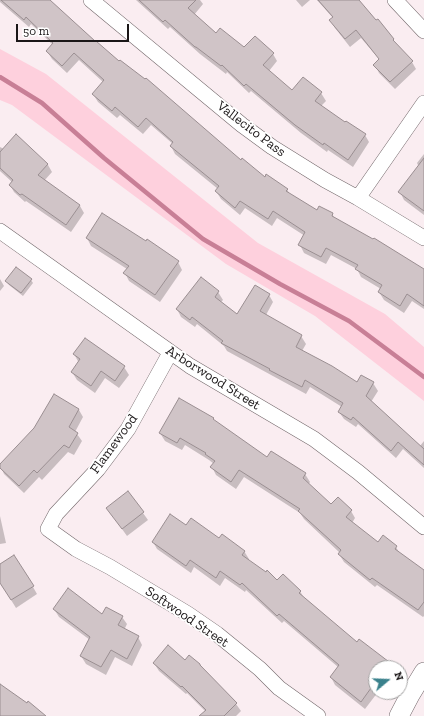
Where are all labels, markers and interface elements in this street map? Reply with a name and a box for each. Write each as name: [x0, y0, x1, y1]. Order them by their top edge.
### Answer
scale bar: [18, 16, 131, 42]
text: 50 m: [23, 24, 49, 38]
street label: Vallecito Pass: [213, 98, 289, 160]
street label: Arborwood Street: [163, 342, 263, 414]
street label: Flamewood: [87, 411, 141, 477]
street label: Softwood Street: [142, 583, 232, 651]
north arrow: [368, 660, 408, 700]
text: N: [391, 670, 406, 682]

